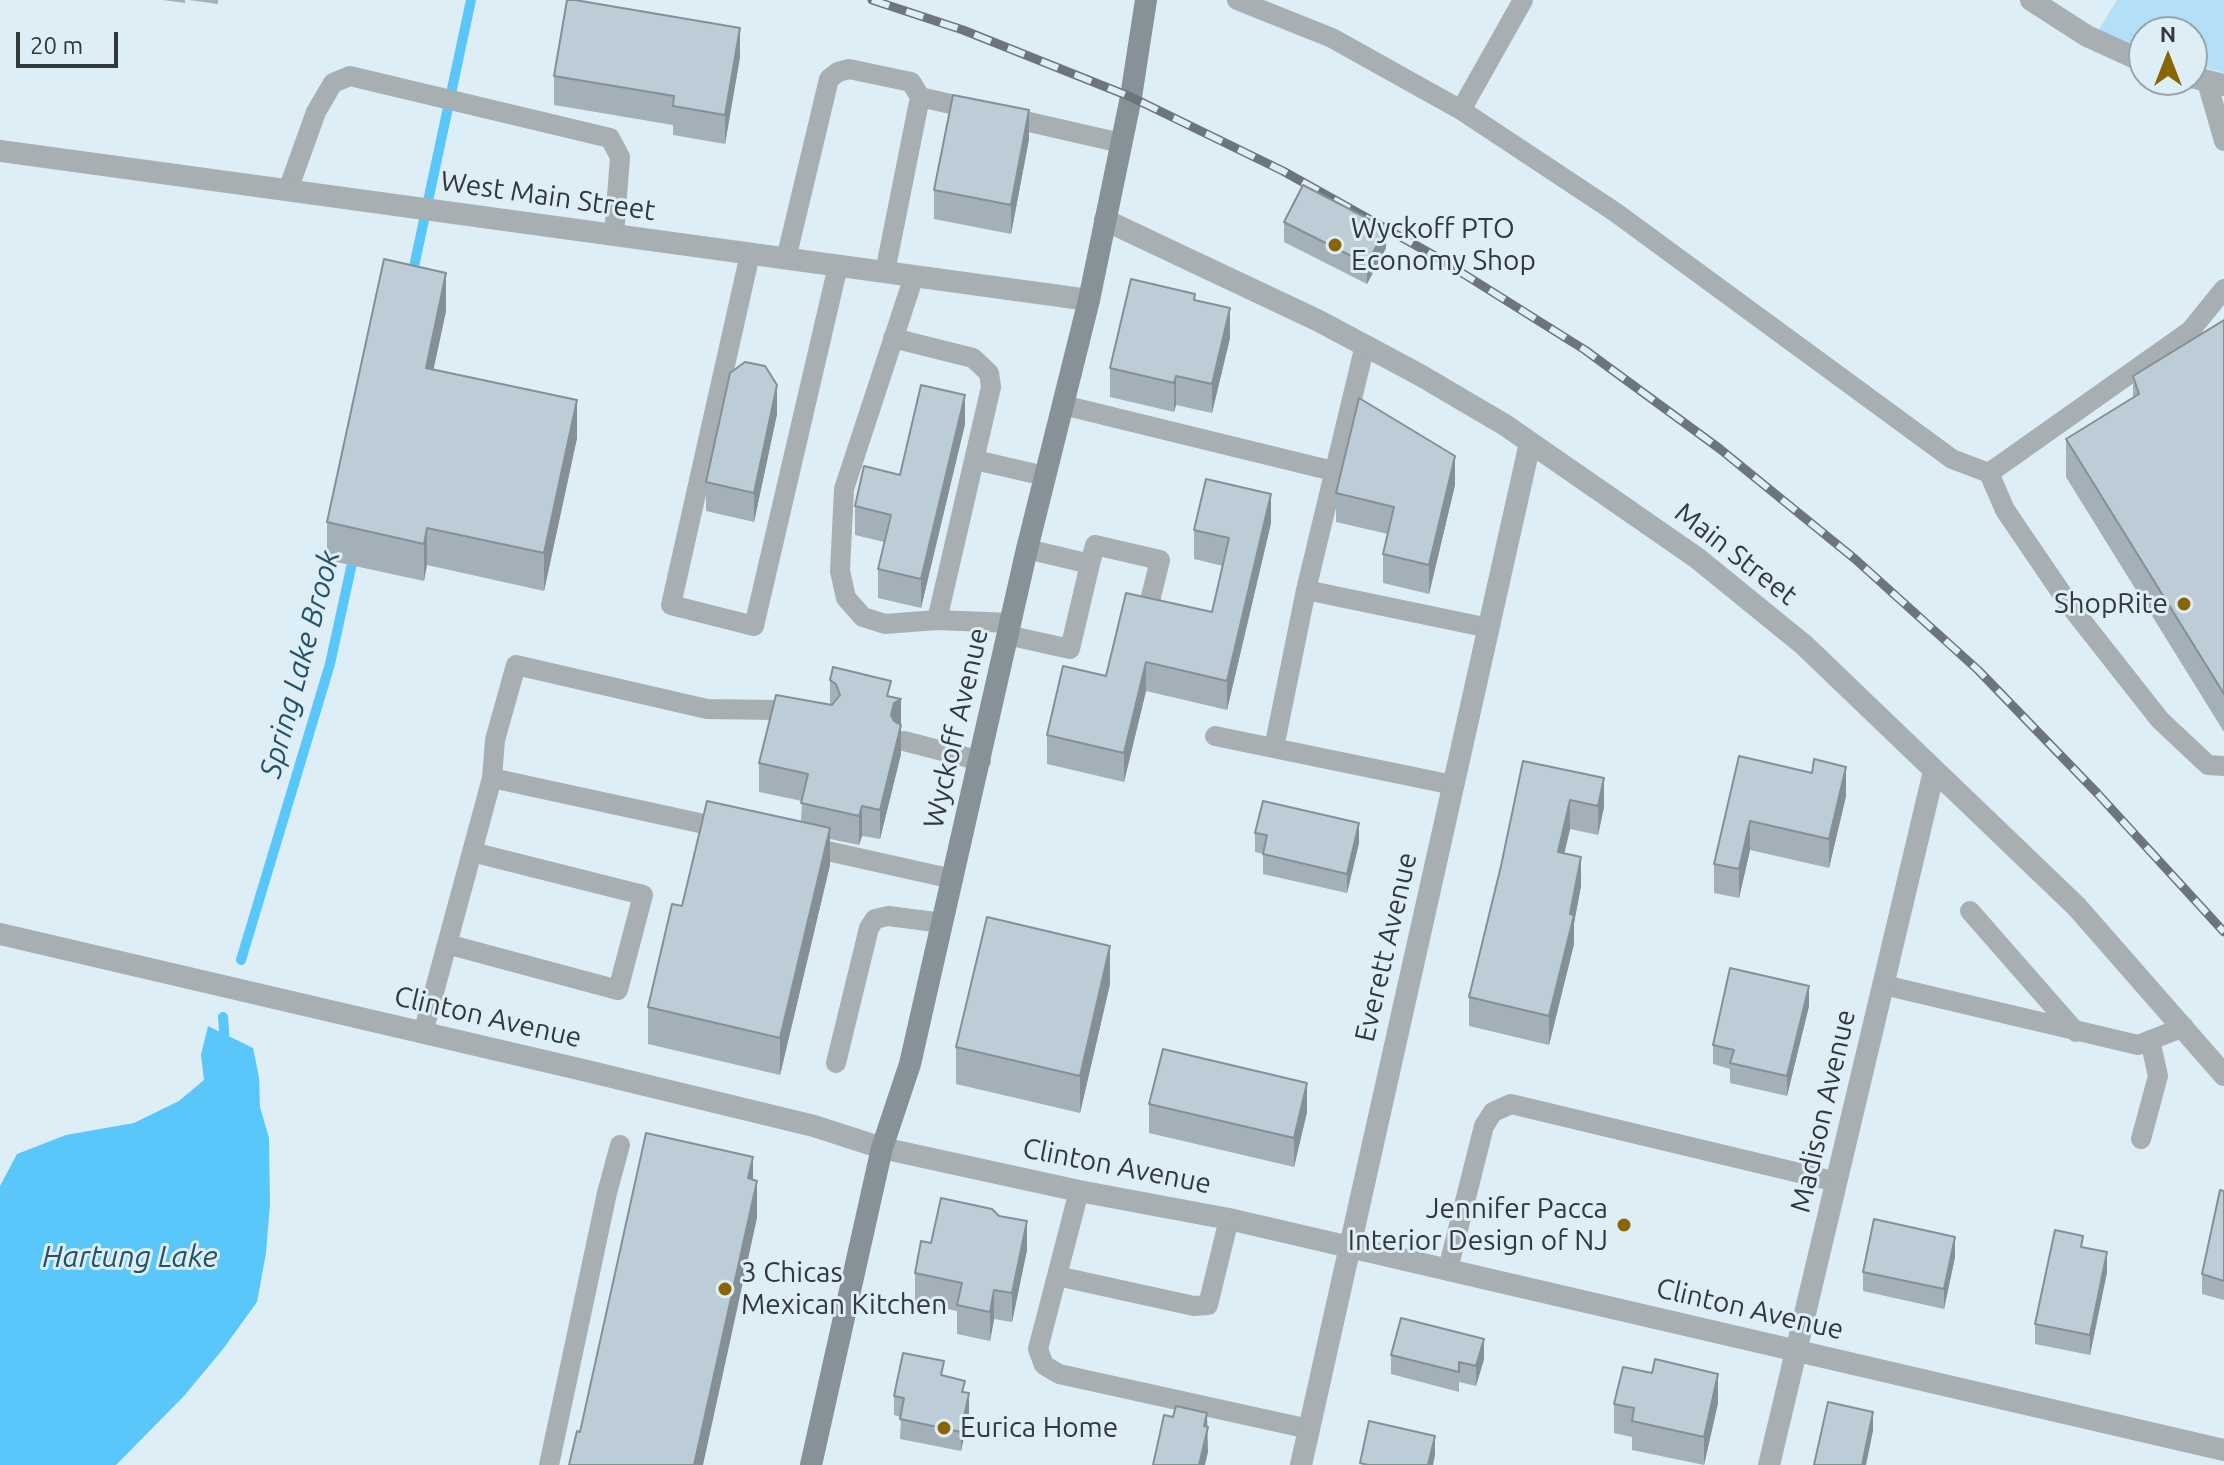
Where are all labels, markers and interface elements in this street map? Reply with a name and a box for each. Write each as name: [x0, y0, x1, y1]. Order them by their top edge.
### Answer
scale bar: [20, 16, 122, 66]
north arrow: [2128, 16, 2208, 96]
text: N: [2160, 21, 2176, 46]
text: 20 m: [30, 32, 83, 59]
street label: West Main Street: [438, 164, 658, 228]
place label: Wyckoff PTO Economy Shop: [1351, 212, 1536, 278]
marker: Wyckoff PTO Economy Shop: [1326, 236, 1344, 254]
street label: Main Street: [1668, 496, 1804, 612]
water label: Spring Lake Brook: [252, 546, 348, 782]
place label: ShopRite: [2054, 587, 2168, 621]
marker: ShopRite: [2175, 595, 2193, 613]
street label: Wyckoff Avenue: [917, 625, 995, 831]
street label: Everett Avenue: [1348, 849, 1424, 1045]
street label: Clinton Avenue: [391, 979, 585, 1055]
street label: Madison Avenue: [1783, 1006, 1863, 1216]
street label: Clinton Avenue: [1020, 1131, 1214, 1201]
place label: Jennifer Pacca Interior Design of NJ: [1348, 1192, 1608, 1258]
marker: Jennifer Pacca Interior Design of NJ: [1615, 1216, 1633, 1234]
water label: Hartung Lake: [42, 1239, 218, 1275]
place label: 3 Chicas Mexican Kitchen: [741, 1256, 947, 1322]
street label: Clinton Avenue: [1653, 1271, 1847, 1347]
marker: 3 Chicas Mexican Kitchen: [716, 1280, 734, 1298]
place label: Eurica Home: [960, 1411, 1118, 1445]
marker: Eurica Home: [935, 1419, 953, 1437]

